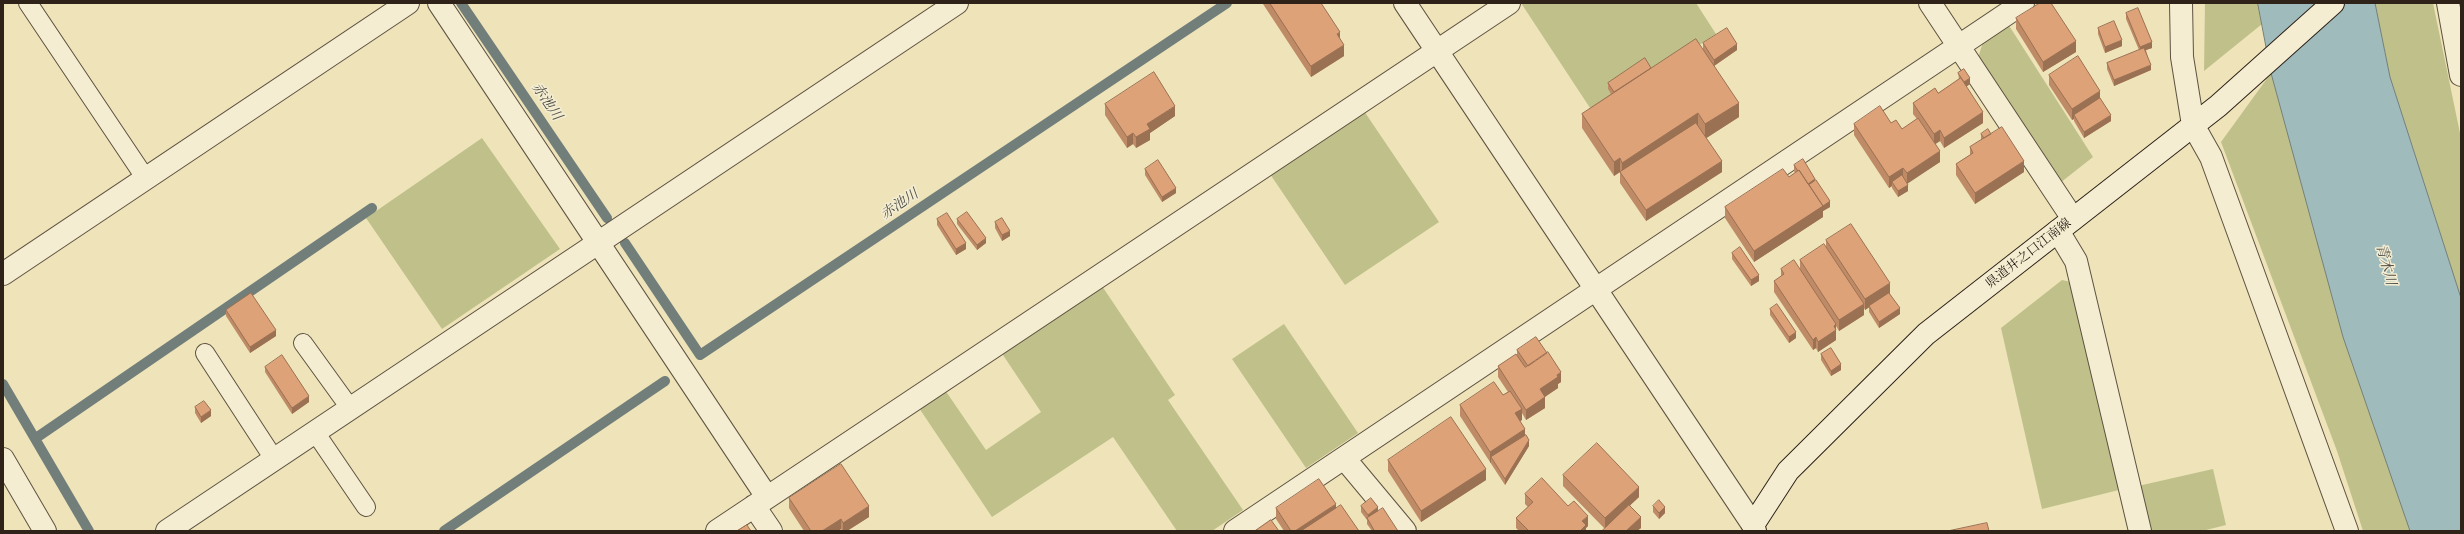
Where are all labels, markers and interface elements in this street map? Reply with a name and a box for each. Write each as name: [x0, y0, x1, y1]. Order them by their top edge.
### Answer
water label: 赤池川: [527, 80, 565, 124]
water label: 赤池川: [878, 186, 922, 224]
street label: 県道井之口江南線: [1983, 216, 2075, 292]
water label: 青木川: [2371, 243, 2399, 287]

